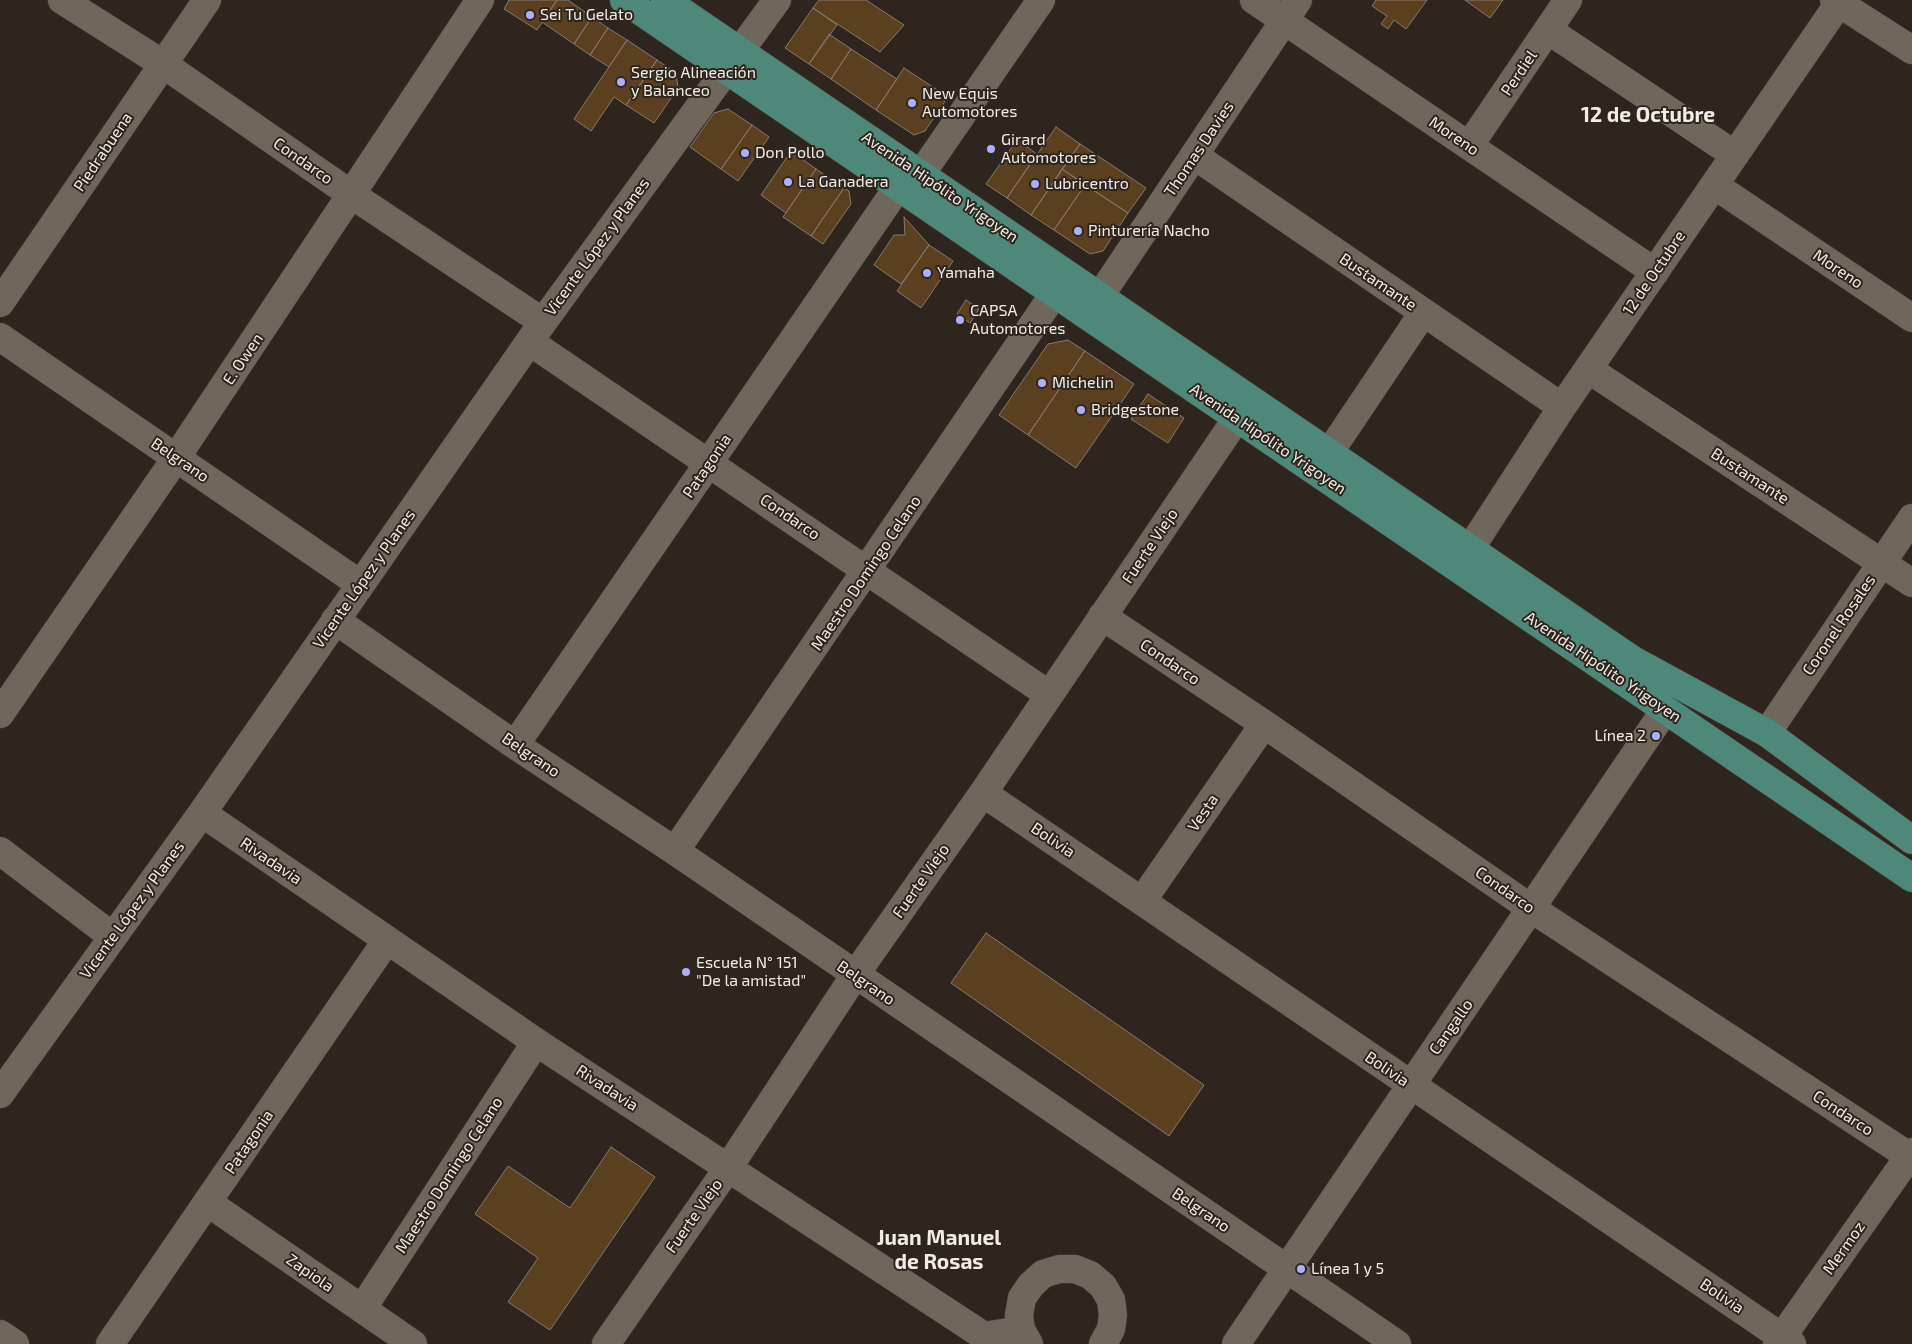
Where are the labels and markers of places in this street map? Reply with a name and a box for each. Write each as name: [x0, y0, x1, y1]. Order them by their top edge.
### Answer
place label: Sei Tu Gelato: [540, 5, 633, 25]
marker: Sei Tu Gelato: [524, 9, 536, 21]
place label: Sergio Alineación y Balanceo: [631, 63, 756, 101]
marker: Sergio Alineación y Balanceo: [615, 76, 627, 88]
place label: New Equis Automotores: [922, 84, 1017, 122]
marker: New Equis Automotores: [906, 97, 918, 109]
place label: Girard Automotores: [1001, 130, 1096, 168]
place label: Don Pollo: [755, 143, 825, 163]
marker: Girard Automotores: [985, 143, 997, 155]
marker: Don Pollo: [739, 147, 751, 159]
place label: La Ganadera: [798, 172, 888, 192]
place label: Lubricentro: [1045, 174, 1129, 194]
marker: La Ganadera: [782, 176, 794, 188]
marker: Lubricentro: [1029, 178, 1041, 190]
place label: Pinturería Nacho: [1088, 221, 1210, 241]
marker: Pinturería Nacho: [1072, 225, 1084, 237]
place label: Yamaha: [937, 263, 995, 283]
marker: Yamaha: [921, 267, 933, 279]
place label: CAPSA Automotores: [970, 301, 1065, 339]
marker: CAPSA Automotores: [954, 314, 966, 326]
place label: Michelin: [1052, 373, 1114, 393]
marker: Michelin: [1036, 377, 1048, 389]
place label: Bridgestone: [1091, 400, 1179, 420]
marker: Bridgestone: [1075, 404, 1087, 416]
place label: Línea 2: [1595, 726, 1646, 746]
marker: Línea 2: [1650, 730, 1662, 742]
place label: Escuela N° 151 "De la amistad": [696, 953, 806, 991]
marker: Escuela N° 151 "De la amistad": [680, 966, 692, 978]
place label: Línea 1 y 5: [1311, 1259, 1384, 1279]
marker: Línea 1 y 5: [1295, 1263, 1307, 1275]

